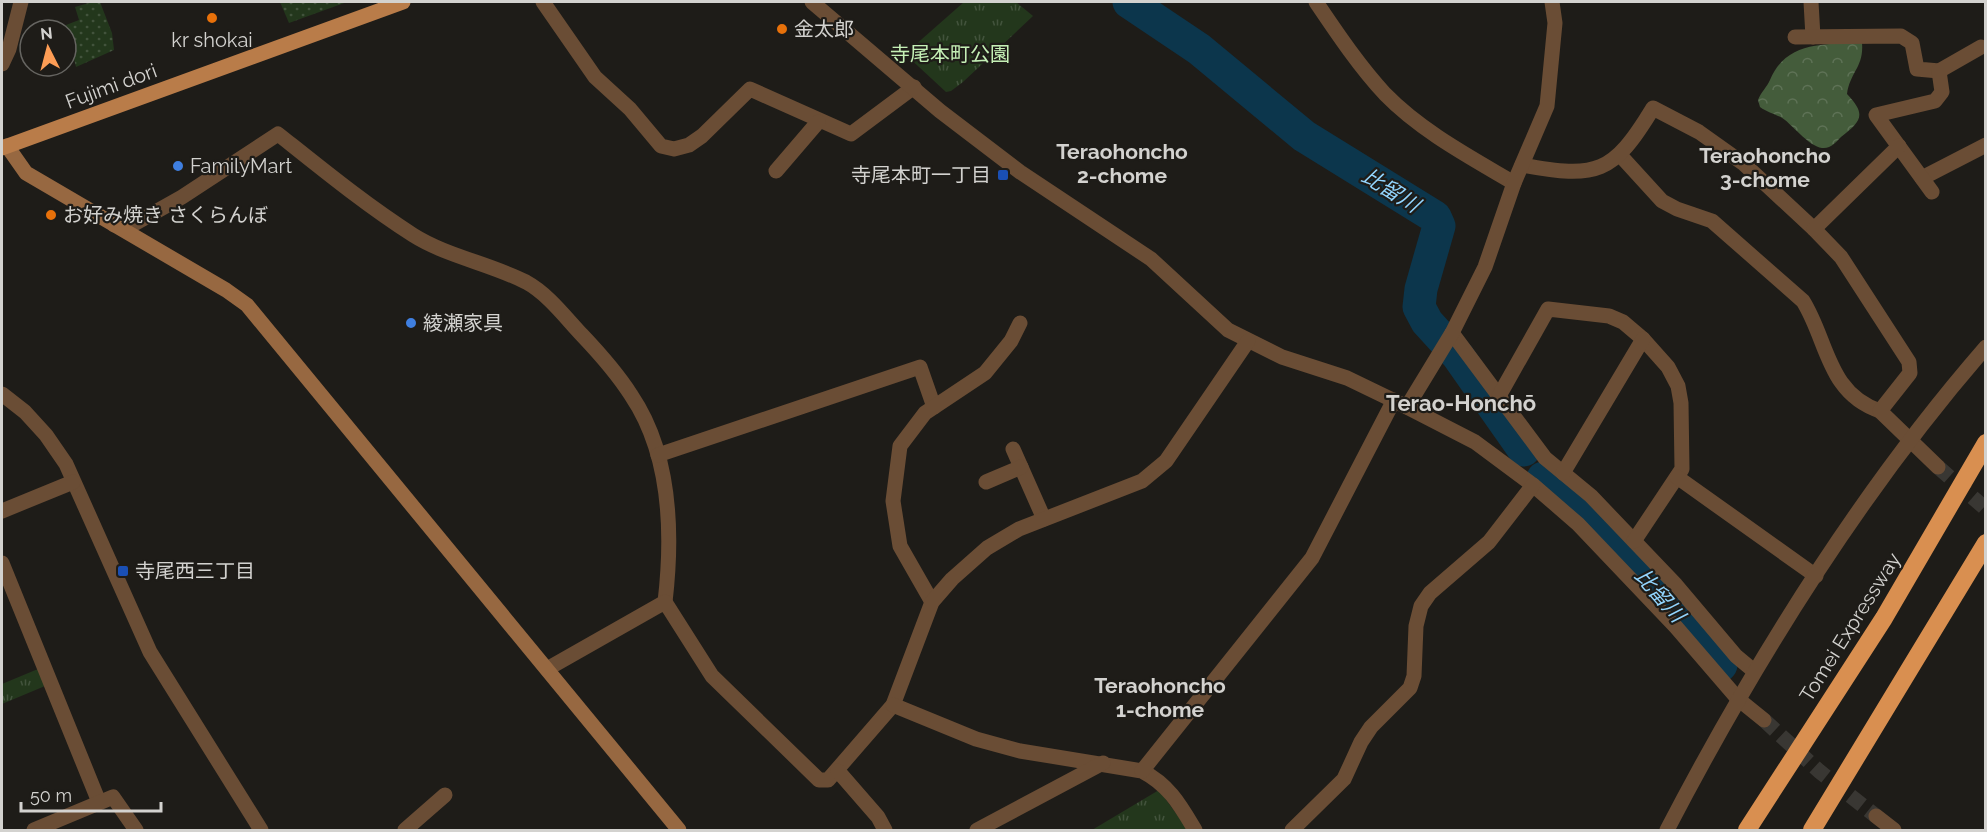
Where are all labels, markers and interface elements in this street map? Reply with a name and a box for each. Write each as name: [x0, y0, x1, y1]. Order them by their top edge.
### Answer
marker: kr shokai: [205, 11, 219, 25]
place label: 金太郎: [794, 17, 854, 41]
north arrow: [18, 18, 78, 78]
marker: 金太郎: [775, 22, 789, 36]
text: N: [39, 23, 54, 44]
place label: kr shokai: [171, 28, 253, 52]
park label: 寺尾本町公園: [890, 42, 1010, 66]
street label: Fujimi dori: [62, 58, 160, 114]
district label: Teraohoncho 2-chome: [1056, 139, 1188, 188]
district label: Teraohoncho 3-chome: [1699, 143, 1831, 192]
place label: FamilyMart: [190, 154, 292, 178]
marker: FamilyMart: [171, 159, 185, 173]
place label: 寺尾本町一丁目: [851, 163, 991, 187]
water label: 比留川: [1358, 163, 1426, 218]
marker: 寺尾本町一丁目: [996, 168, 1010, 182]
place label: お好み焼き さくらんぼ: [63, 203, 268, 227]
marker: お好み焼き さくらんぼ: [44, 208, 58, 222]
place label: 綾瀬家具: [423, 311, 503, 335]
marker: 綾瀬家具: [404, 316, 418, 330]
district label: Terao-Honchō: [1386, 390, 1536, 416]
street label: Tomei Expressway: [1795, 548, 1906, 706]
place label: 寺尾西三丁目: [135, 559, 255, 583]
water label: 比留川: [1630, 563, 1691, 628]
marker: 寺尾西三丁目: [116, 564, 130, 578]
district label: Teraohoncho 1-chome: [1094, 673, 1226, 722]
scale bar: [21, 775, 160, 813]
text: 50 m: [30, 785, 72, 806]

